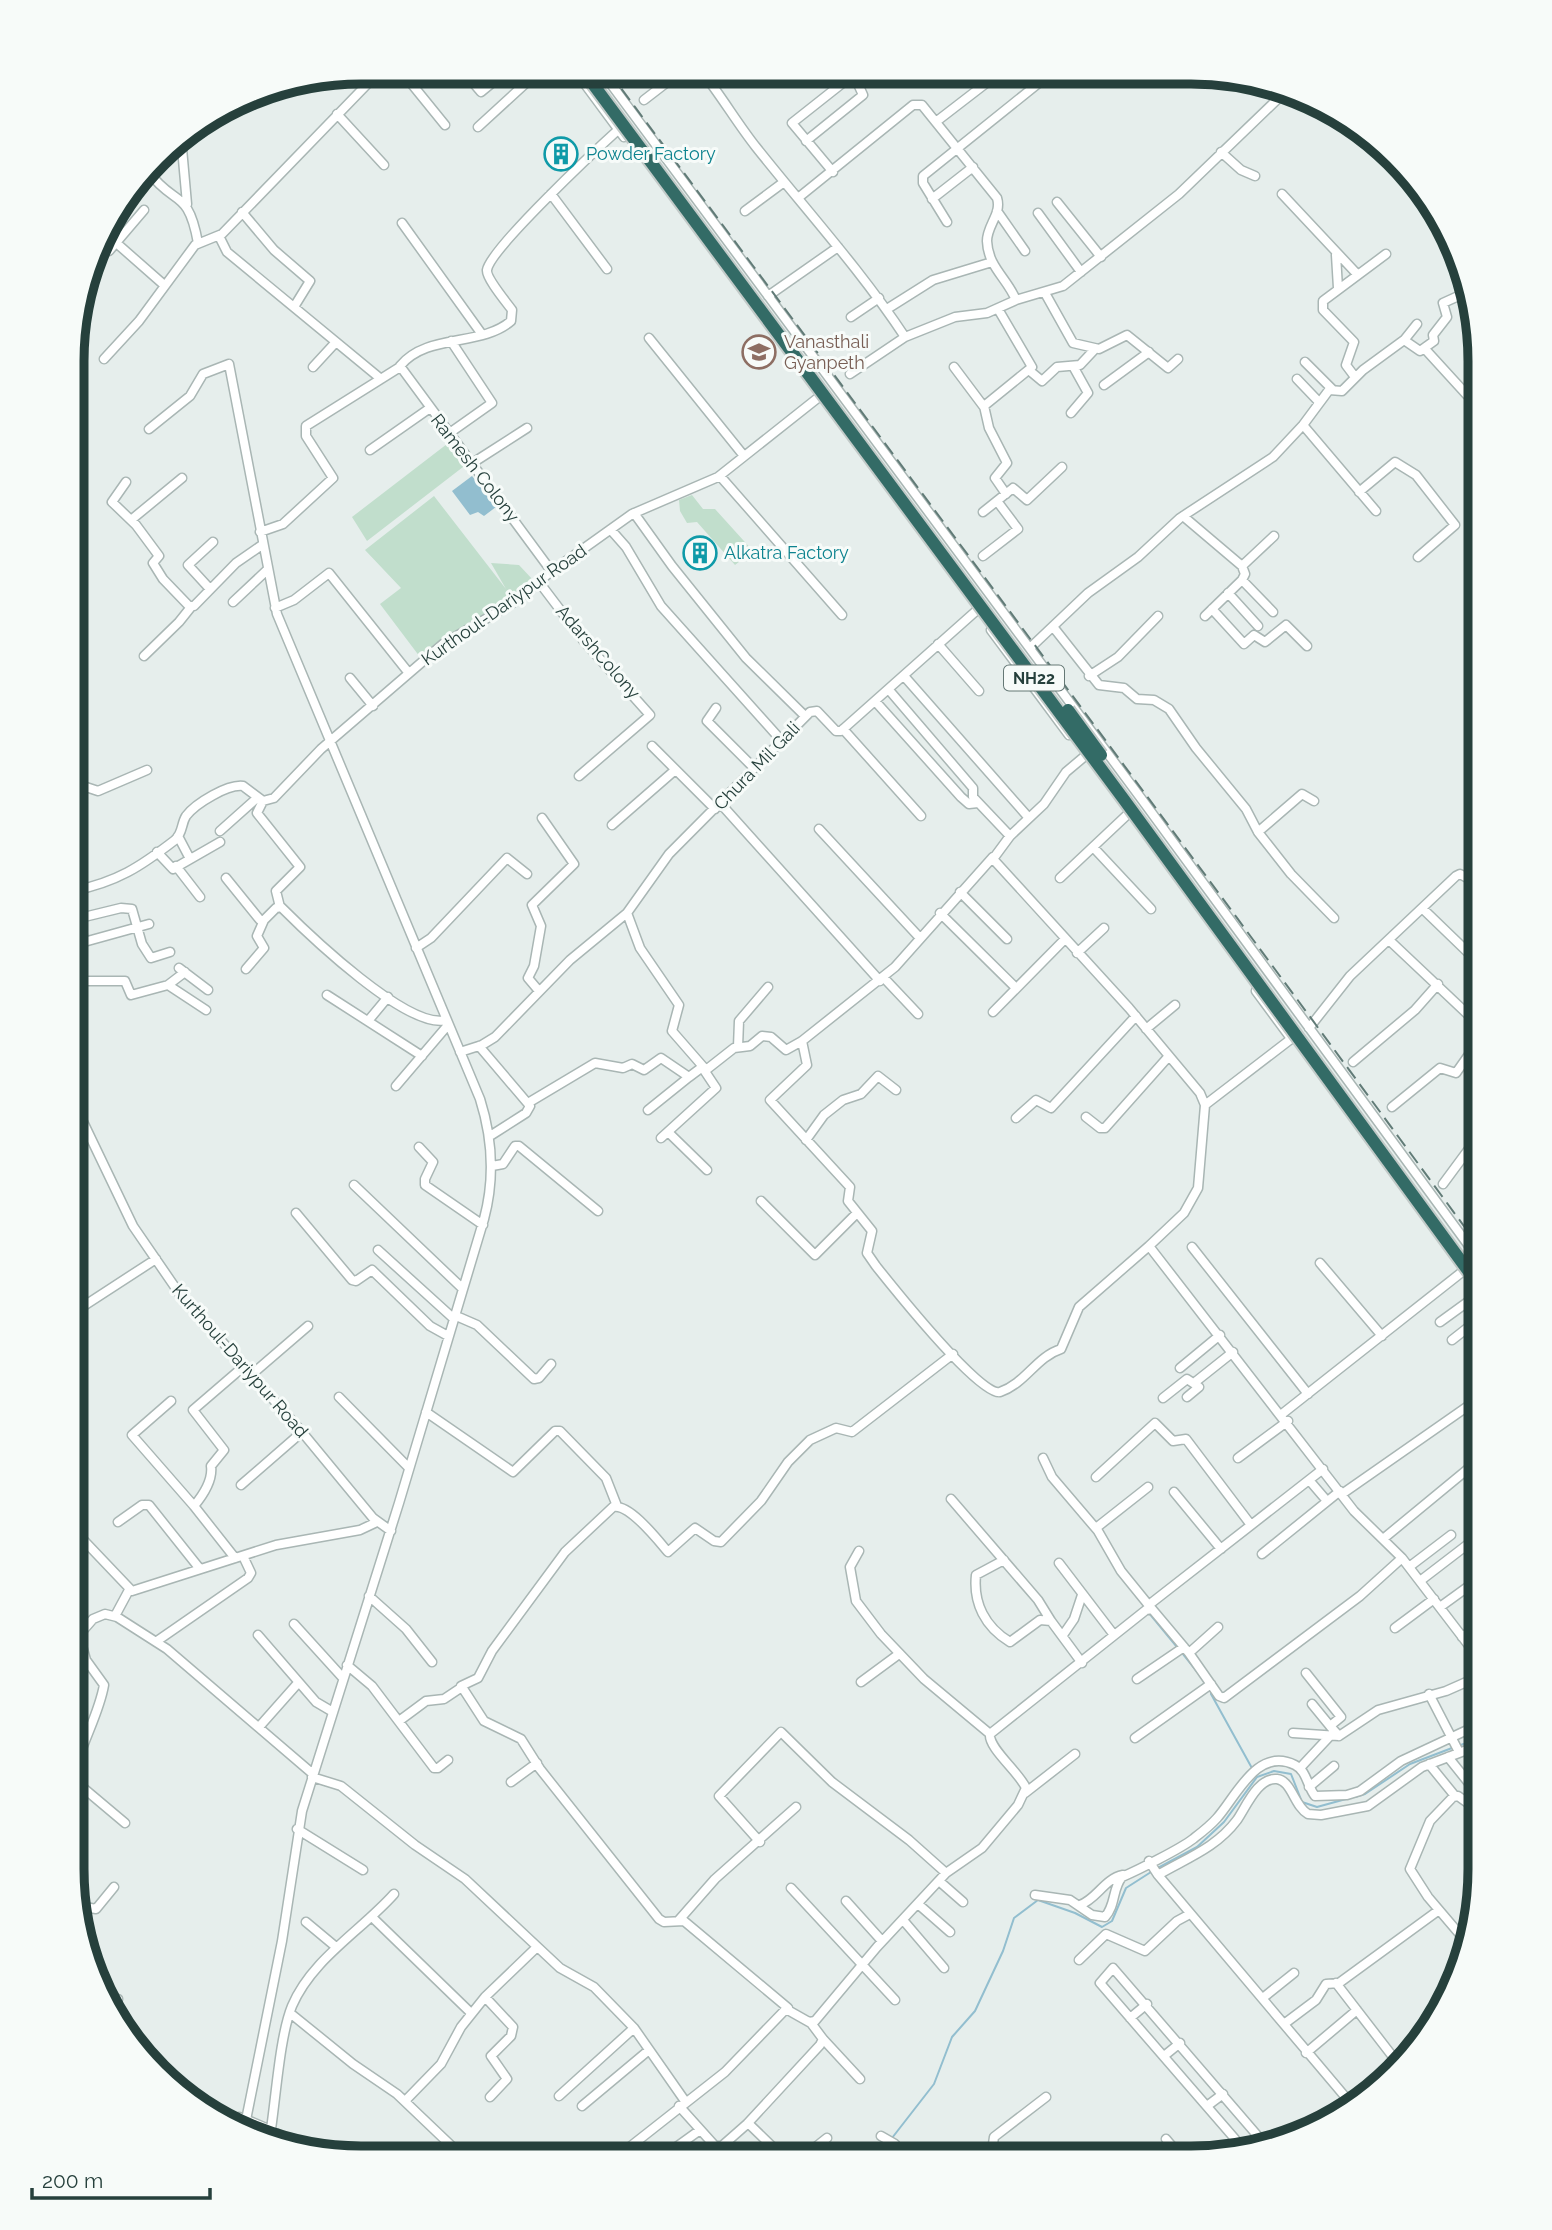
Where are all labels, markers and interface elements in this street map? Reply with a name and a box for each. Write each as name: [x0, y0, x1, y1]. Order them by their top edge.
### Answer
building icon: Powder Factory: [542, 135, 580, 173]
place label: Powder Factory: [586, 143, 716, 164]
place label: Vanasthali Gyanpeth: [784, 331, 869, 373]
school or university icon: Vanasthali Gyanpeth: [740, 333, 778, 371]
street label: Ramesh Colony: [427, 410, 524, 526]
building icon: Alkatra Factory: [681, 534, 719, 572]
street label: Kurthoul-Dariypur Road: [417, 540, 590, 670]
place label: Alkatra Factory: [724, 542, 849, 563]
street label: AdarshColony: [552, 601, 645, 703]
road number: NH22: [1004, 666, 1064, 691]
street label: Chura Mil Gali: [709, 717, 804, 814]
street label: Kurthoul-Dariypur Road: [168, 1280, 313, 1442]
scale bar: [32, 2156, 210, 2200]
text: 200 m: [42, 2168, 103, 2193]

